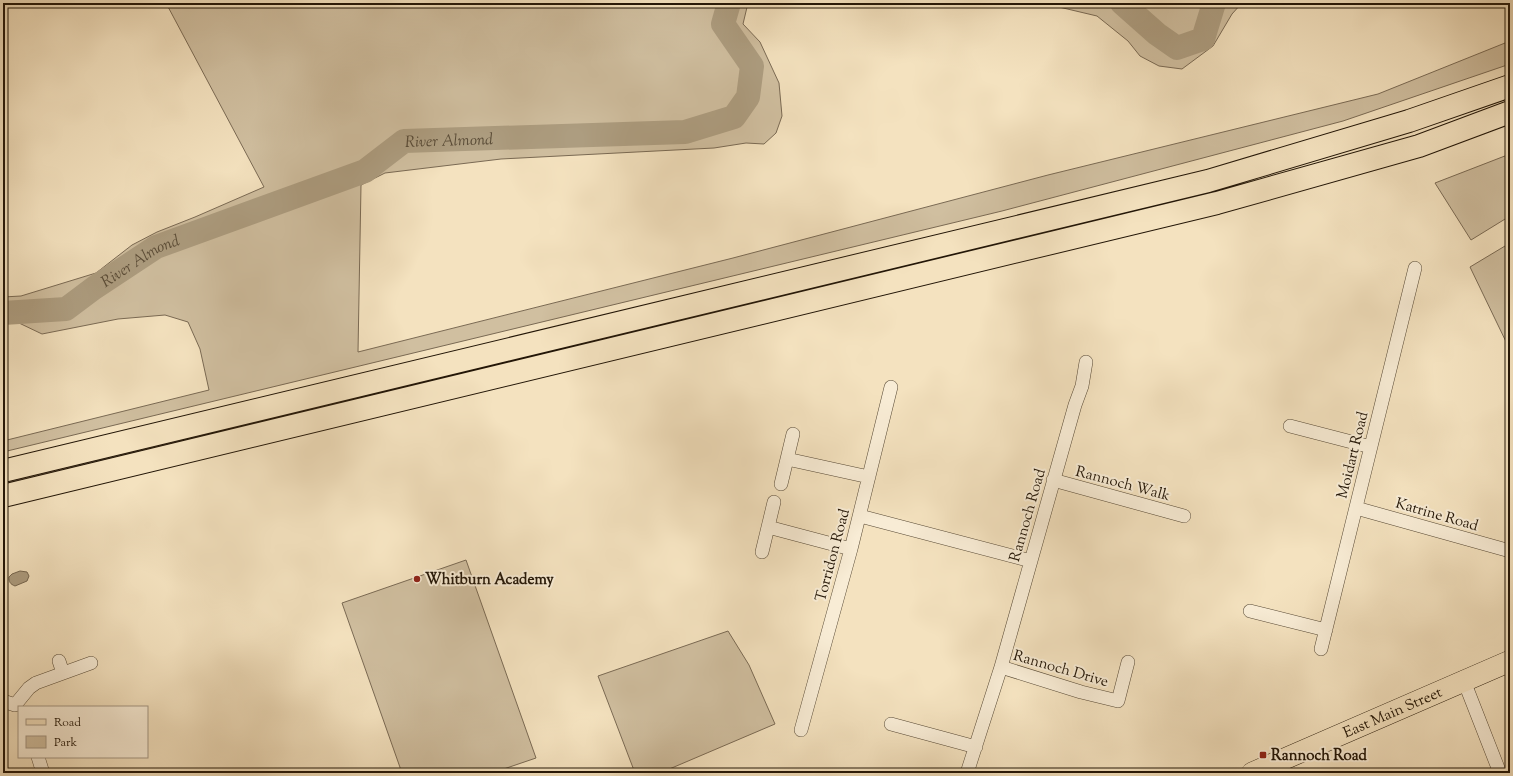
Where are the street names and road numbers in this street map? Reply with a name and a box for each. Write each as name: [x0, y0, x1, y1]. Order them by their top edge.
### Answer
street label: Moidart Road: [1333, 409, 1375, 501]
street label: Rannoch Walk: [1073, 462, 1172, 507]
street label: Rannoch Road: [1005, 466, 1052, 564]
street label: Katrine Road: [1393, 494, 1481, 537]
street label: Torridon Road: [811, 506, 856, 604]
street label: Rannoch Drive: [1010, 646, 1111, 693]
street label: East Main Street: [1340, 683, 1446, 744]

